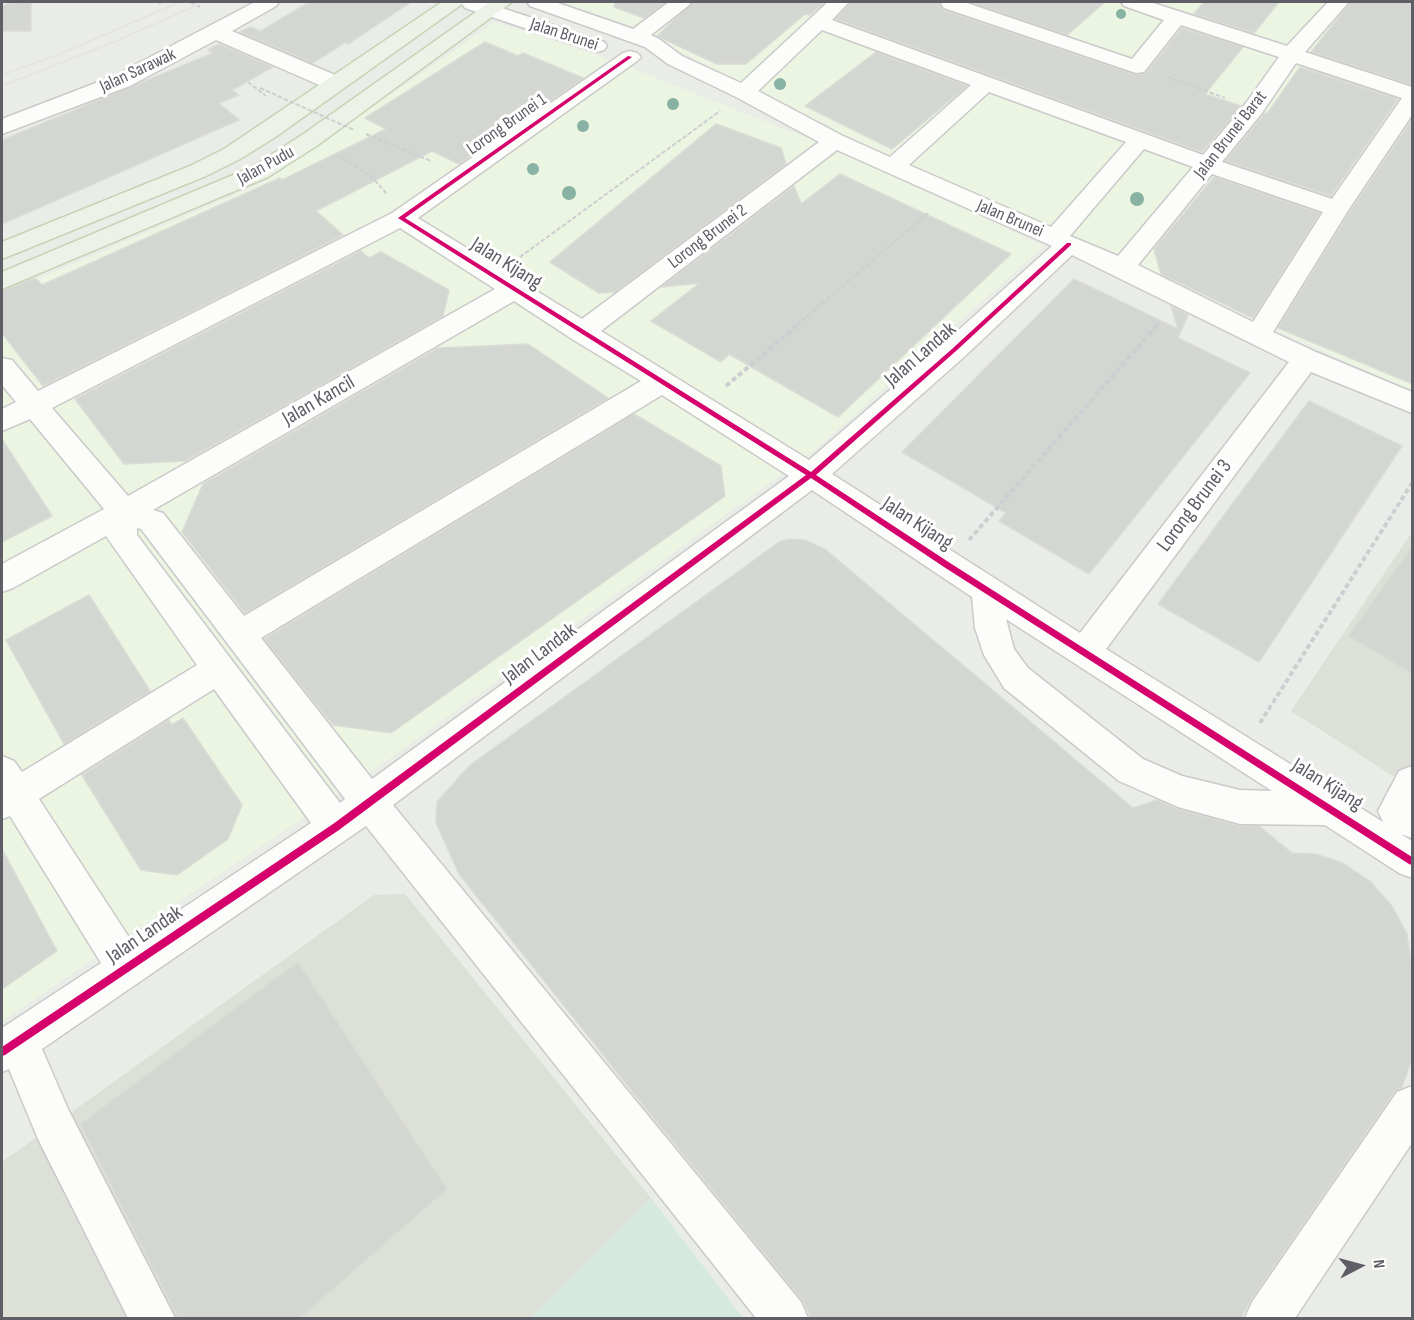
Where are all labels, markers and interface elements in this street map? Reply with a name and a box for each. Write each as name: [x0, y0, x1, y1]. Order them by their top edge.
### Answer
street label: Jalan Brunei: [527, 14, 601, 56]
street label: Jalan Sarawak: [97, 44, 179, 98]
street label: Jalan Brunei Barat: [1190, 87, 1272, 183]
street label: Lorong Brunei 1: [463, 90, 551, 160]
street label: Jalan Pudu: [234, 142, 298, 190]
street label: Jalan Brunei: [973, 195, 1047, 243]
street label: Lorong Brunei 2: [664, 200, 752, 274]
street label: Jalan Kijang: [466, 232, 546, 296]
street label: Jalan Landak: [880, 317, 962, 393]
street label: Jalan Kancil: [278, 370, 360, 432]
street label: Lorong Brunei 3: [1152, 455, 1238, 557]
street label: Jalan Kijang: [877, 492, 957, 556]
street label: Jalan Landak: [498, 618, 582, 690]
street label: Jalan Kijang: [1287, 753, 1367, 817]
street label: Jalan Landak: [102, 900, 188, 970]
north arrow: [1330, 1236, 1390, 1296]
text: N: [1369, 1259, 1388, 1269]

